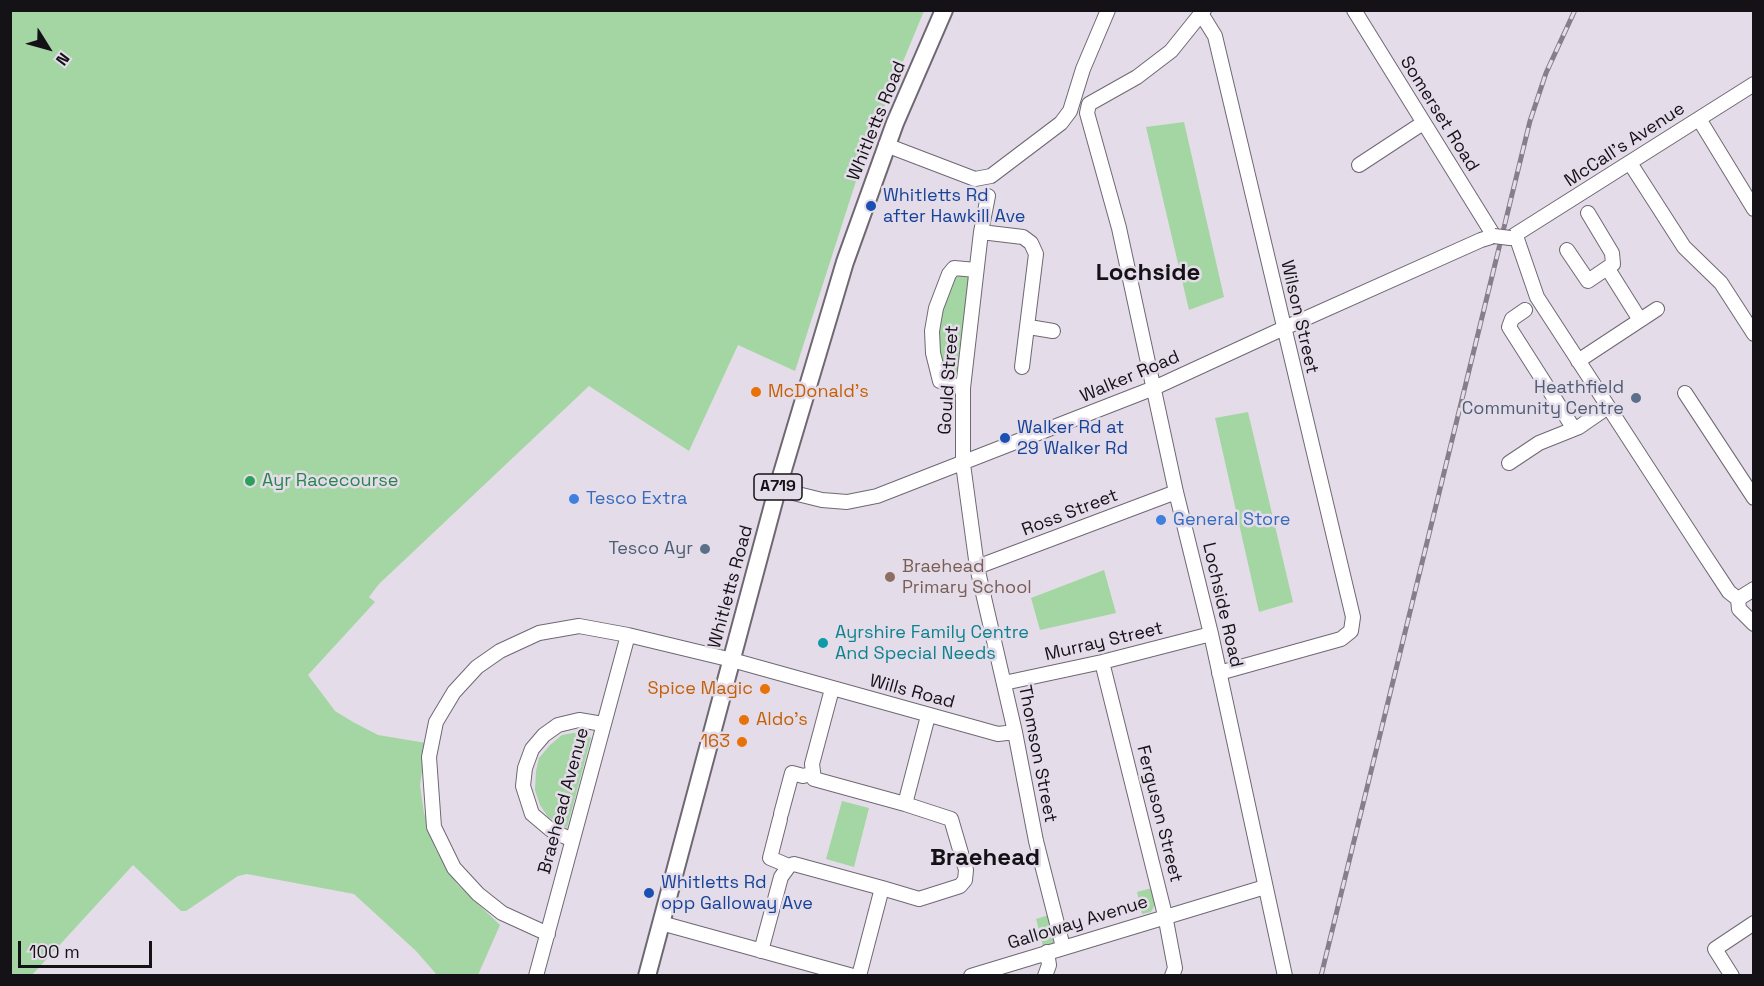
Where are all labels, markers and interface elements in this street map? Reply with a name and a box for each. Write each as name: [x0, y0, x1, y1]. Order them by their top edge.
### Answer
north arrow: [18, 18, 78, 78]
text: N: [51, 49, 74, 70]
street label: Somerset Road: [1395, 52, 1483, 176]
street label: Whitletts Road: [843, 58, 911, 184]
street label: McCall's Avenue: [1561, 98, 1689, 192]
place label: Whitletts Rd after Hawkill Ave: [883, 185, 1025, 228]
marker: Whitletts Rd after Hawkill Ave: [864, 199, 878, 213]
street label: Wilson Street: [1275, 258, 1323, 376]
district label: Lochside: [1096, 259, 1200, 287]
street label: Gould Street: [934, 325, 964, 435]
street label: Walker Road: [1077, 346, 1183, 408]
place label: Heathfield Community Centre: [1462, 377, 1624, 420]
place label: McDonald's: [768, 381, 869, 403]
marker: McDonald's: [749, 385, 763, 399]
marker: Heathfield Community Centre: [1629, 391, 1643, 405]
place label: Walker Rd at 29 Walker Rd: [1017, 417, 1128, 460]
marker: Walker Rd at 29 Walker Rd: [998, 431, 1012, 445]
place label: Ayr Racecourse: [262, 470, 398, 492]
marker: Ayr Racecourse: [243, 474, 257, 488]
road number: A719: [754, 474, 802, 500]
street label: Ross Street: [1019, 485, 1121, 541]
place label: Tesco Extra: [586, 488, 687, 510]
marker: Tesco Extra: [567, 492, 581, 506]
place label: General Store: [1173, 509, 1290, 531]
marker: General Store: [1154, 513, 1168, 527]
street label: Whitletts Road: [704, 523, 758, 651]
place label: Tesco Ayr: [608, 538, 693, 560]
street label: Lochside Road: [1197, 540, 1247, 670]
marker: Tesco Ayr: [698, 542, 712, 556]
place label: Braehead Primary School: [902, 556, 1032, 598]
marker: Braehead Primary School: [883, 570, 897, 584]
street label: Murray Street: [1043, 618, 1165, 666]
place label: Ayrshire Family Centre And Special Needs: [835, 622, 1029, 664]
marker: Ayrshire Family Centre And Special Needs: [816, 636, 830, 650]
street label: Wills Road: [867, 670, 957, 714]
place label: Spice Magic: [648, 678, 753, 700]
marker: Spice Magic: [758, 682, 772, 696]
street label: Thomson Street: [1013, 683, 1061, 825]
place label: Aldo's: [756, 709, 808, 731]
marker: Aldo's: [737, 713, 751, 727]
street label: Braehead Avenue: [534, 725, 594, 877]
place label: 163: [701, 731, 730, 753]
marker: 163: [735, 735, 749, 749]
street label: Ferguson Street: [1132, 743, 1186, 885]
district label: Braehead: [930, 844, 1040, 872]
place label: Whitletts Rd opp Galloway Ave: [661, 872, 813, 914]
marker: Whitletts Rd opp Galloway Ave: [642, 886, 656, 900]
street label: Galloway Avenue: [1005, 891, 1151, 955]
scale bar: [21, 929, 154, 967]
text: 100 m: [29, 940, 80, 963]

